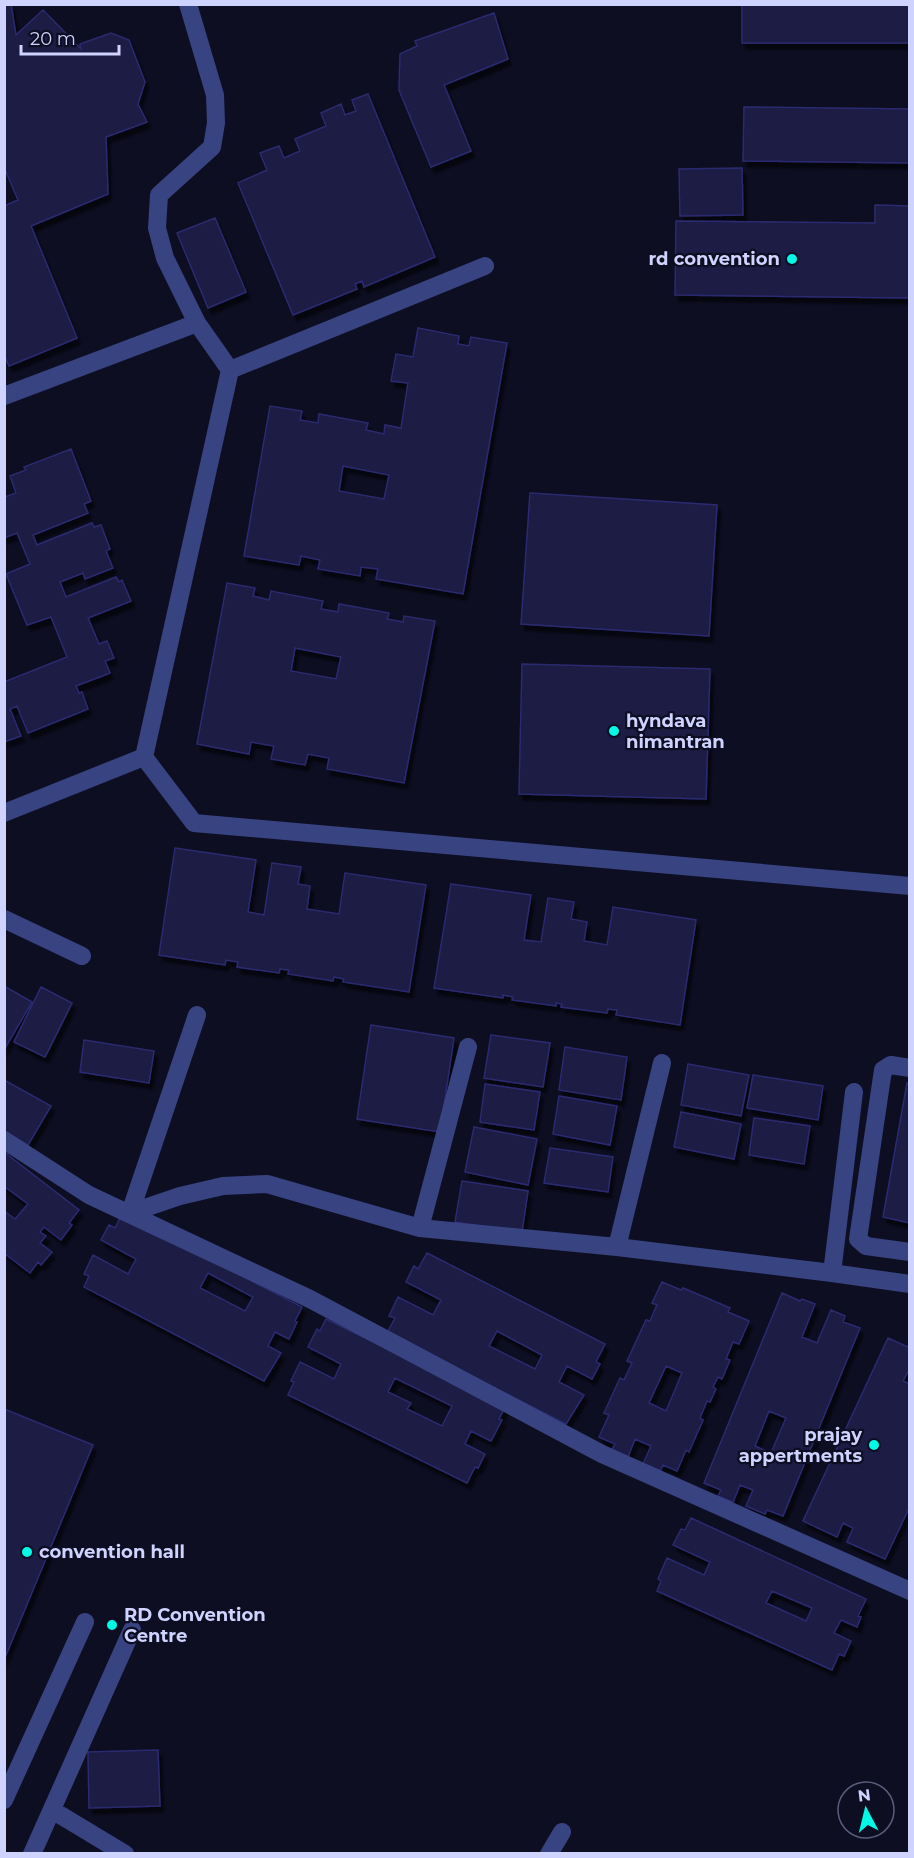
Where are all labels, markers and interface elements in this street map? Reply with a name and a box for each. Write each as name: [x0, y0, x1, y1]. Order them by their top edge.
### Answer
scale bar: [21, 18, 118, 56]
text: 20 m: [30, 28, 76, 50]
place label: rd convention: [649, 248, 780, 270]
marker: rd convention: [785, 252, 799, 266]
place label: hyndava nimantran: [626, 710, 725, 753]
marker: hyndava nimantran: [607, 724, 621, 738]
place label: prajay appertments: [739, 1424, 862, 1467]
marker: prajay appertments: [867, 1438, 881, 1452]
place label: convention hall: [39, 1541, 185, 1563]
marker: convention hall: [20, 1545, 34, 1559]
place label: RD Convention Centre: [124, 1604, 266, 1647]
marker: RD Convention Centre: [105, 1618, 119, 1632]
north arrow: [836, 1780, 896, 1840]
text: N: [857, 1785, 872, 1806]

